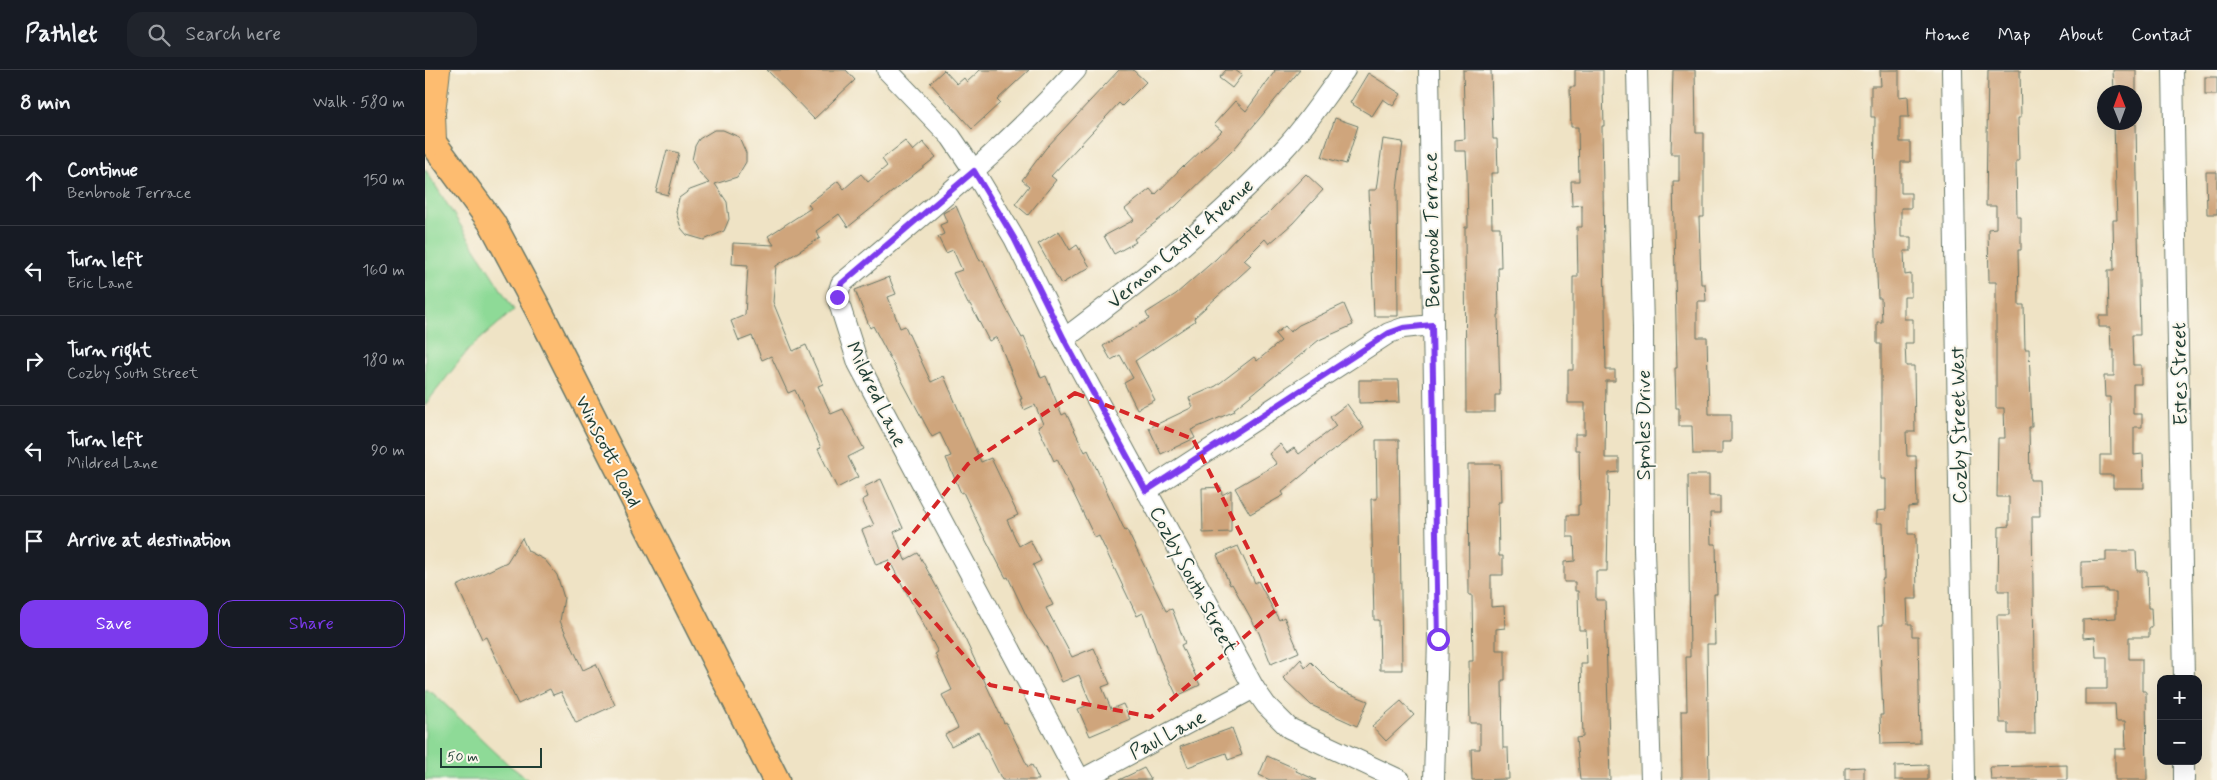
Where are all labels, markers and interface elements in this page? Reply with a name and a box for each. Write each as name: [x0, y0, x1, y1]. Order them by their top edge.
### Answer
search box: [127, 12, 477, 57]
text: Pathlet: [25, 19, 97, 50]
icon: search: [145, 21, 173, 49]
text: Search here: [185, 22, 281, 47]
text: Home: [1925, 23, 1970, 47]
text: Map: [1998, 23, 2031, 47]
text: About: [2059, 23, 2103, 47]
text: Contact: [2131, 23, 2192, 47]
north arrow: [2097, 85, 2142, 130]
text: 8 min: [20, 89, 71, 117]
text: Walk · 580 m: [313, 92, 405, 113]
street label: Benbrook Terrace: [1418, 152, 1447, 308]
text: Continue: [67, 158, 138, 183]
icon: ahead: [20, 167, 48, 195]
text: 150 m: [363, 170, 405, 191]
street label: Vernon Castle Avenue: [1102, 173, 1260, 315]
text: Benbrook Terrace: [67, 183, 191, 204]
text: Turn left: [67, 248, 143, 273]
icon: left: [20, 257, 48, 285]
text: 160 m: [362, 260, 405, 281]
text: Eric Lane: [67, 273, 133, 294]
route end: [826, 286, 849, 309]
street label: Estes Street: [2166, 322, 2195, 426]
street label: Mildred Lane: [839, 337, 913, 452]
text: Turn right: [67, 338, 151, 363]
street label: Cozby Street West: [1945, 346, 1974, 504]
icon: right: [20, 347, 48, 375]
text: 180 m: [362, 350, 405, 371]
text: Cozby South Street: [67, 363, 198, 384]
street label: Sproles Drive: [1631, 370, 1658, 480]
street label: Winscott Road: [568, 391, 647, 512]
text: Turn left: [67, 428, 143, 453]
icon: left: [20, 437, 48, 465]
text: 90 m: [371, 440, 405, 461]
text: Mildred Lane: [67, 453, 158, 474]
street label: Cozby South Street: [1142, 502, 1243, 660]
icon: arrive: [20, 527, 48, 555]
text: Arrive at destination: [67, 528, 231, 553]
button: Save: [20, 600, 208, 648]
button: Share: [218, 600, 405, 648]
route start: [1427, 628, 1450, 651]
map controls: [2157, 675, 2202, 765]
button: +: [2157, 675, 2202, 720]
street label: Paul Lane: [1125, 704, 1211, 767]
button: −: [2157, 720, 2202, 765]
scale bar: [440, 745, 543, 768]
text: 50 m: [447, 748, 478, 766]

